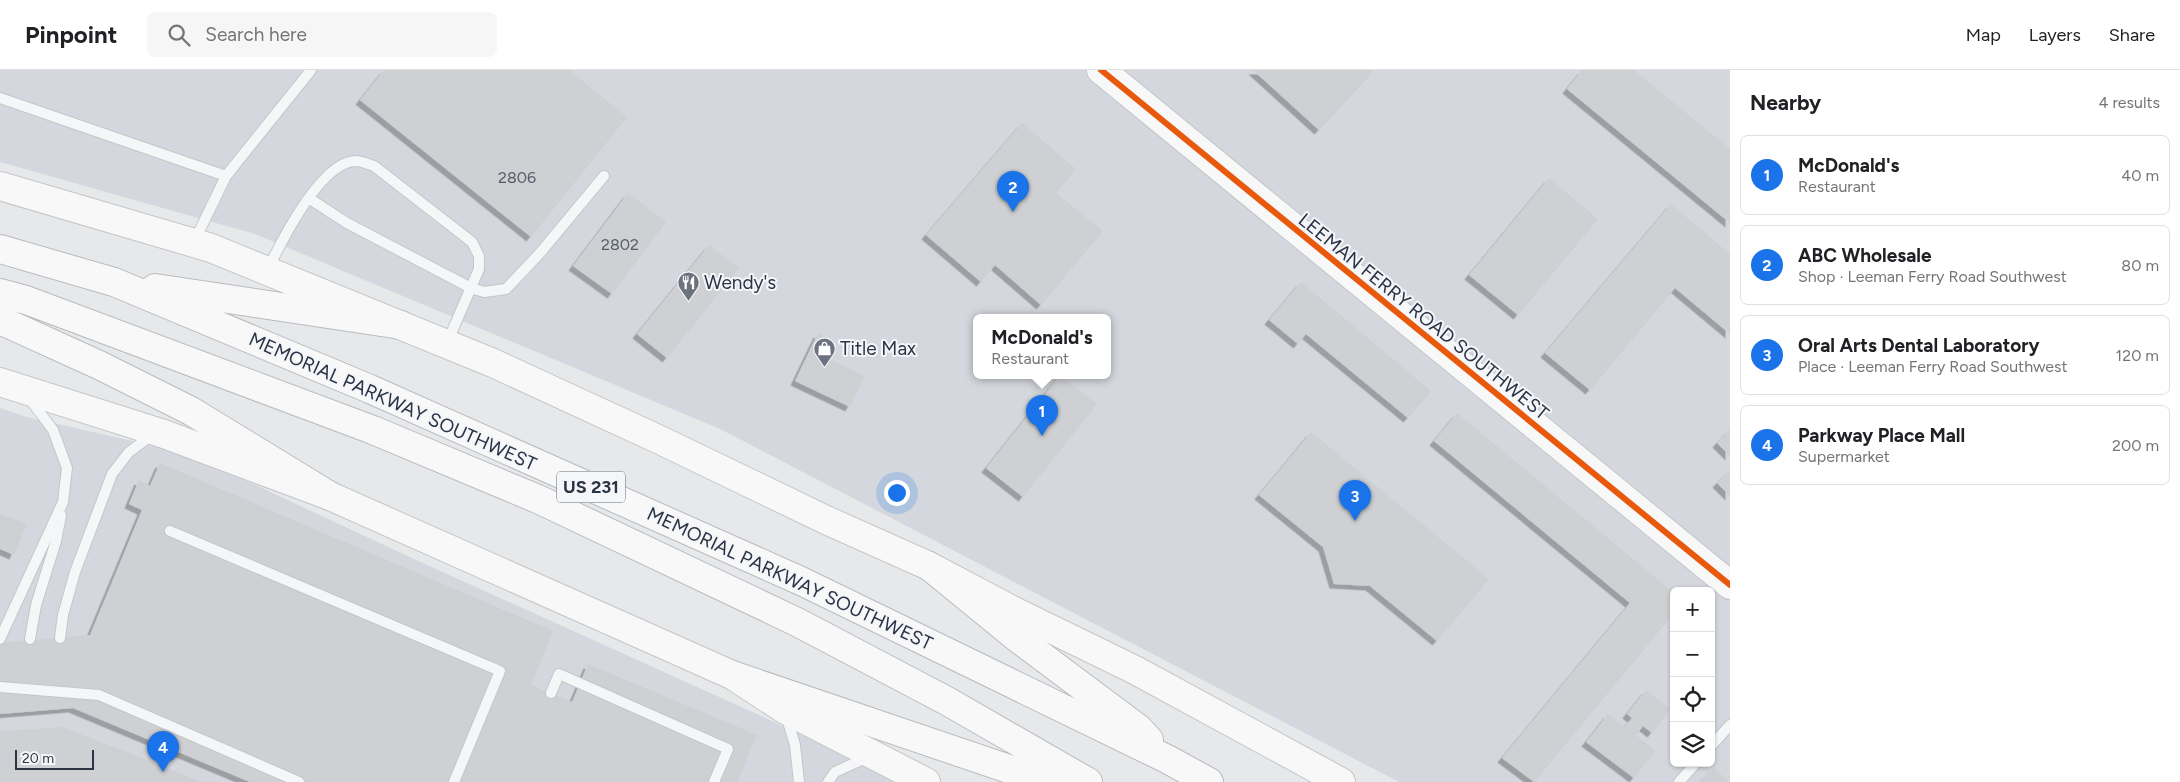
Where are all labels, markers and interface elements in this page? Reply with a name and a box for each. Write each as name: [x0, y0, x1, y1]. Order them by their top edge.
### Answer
search box: [147, 12, 497, 57]
text: Pinpoint: [25, 20, 117, 49]
icon: search: [165, 21, 193, 49]
text: Search here: [205, 23, 307, 46]
text: Map: [1966, 24, 2001, 46]
text: Layers: [2029, 24, 2081, 46]
text: Share: [2109, 24, 2155, 46]
text: Nearby: [1750, 90, 1821, 115]
text: 4 results: [2099, 93, 2160, 112]
text: McDonald's: [1798, 154, 1899, 177]
text: 1: [1764, 166, 1770, 185]
text: 40 m: [2121, 166, 2159, 185]
house number: 2806: [498, 168, 536, 187]
pin: 2: [997, 171, 1029, 212]
text: Restaurant: [1798, 177, 1876, 196]
street label: LEEMAN FERRY ROAD SOUTHWEST: [1294, 208, 1554, 425]
house number: 2802: [601, 235, 639, 254]
text: ABC Wholesale: [1798, 244, 1931, 267]
text: 2: [1762, 256, 1772, 275]
text: 80 m: [2121, 256, 2159, 275]
text: Shop · Leeman Ferry Road Southwest: [1798, 267, 2067, 286]
restaurant icon: Wendy's: [676, 270, 700, 301]
place label: Wendy's: [704, 271, 776, 294]
popup: [973, 314, 1111, 379]
text: McDonald's: [991, 326, 1093, 349]
street label: MEMORIAL PARKWAY SOUTHWEST: [245, 327, 541, 476]
text: Oral Arts Dental Laboratory: [1798, 334, 2039, 357]
shop icon: Title Max: [812, 336, 836, 367]
place label: Title Max: [840, 337, 916, 360]
text: 3: [1763, 346, 1771, 365]
text: 120 m: [2116, 346, 2159, 365]
text: Restaurant: [991, 349, 1069, 368]
text: Place · Leeman Ferry Road Southwest: [1798, 357, 2068, 376]
pin: 1: [1026, 395, 1058, 436]
text: Parkway Place Mall: [1798, 424, 1965, 447]
text: 4: [1762, 436, 1772, 455]
text: 200 m: [2112, 436, 2159, 455]
text: Supermarket: [1798, 447, 1890, 466]
road number: US 231: [557, 472, 625, 502]
your location: [884, 480, 910, 506]
pin: 3: [1339, 480, 1371, 521]
street label: MEMORIAL PARKWAY SOUTHWEST: [643, 502, 937, 655]
map controls: [1670, 587, 1715, 767]
button: +: [1670, 587, 1715, 632]
button: −: [1670, 632, 1715, 677]
button: locate: [1670, 677, 1715, 722]
button: layers: [1670, 722, 1715, 767]
pin: 4: [147, 731, 179, 772]
scale bar: [15, 747, 94, 770]
text: 20 m: [22, 750, 54, 767]

